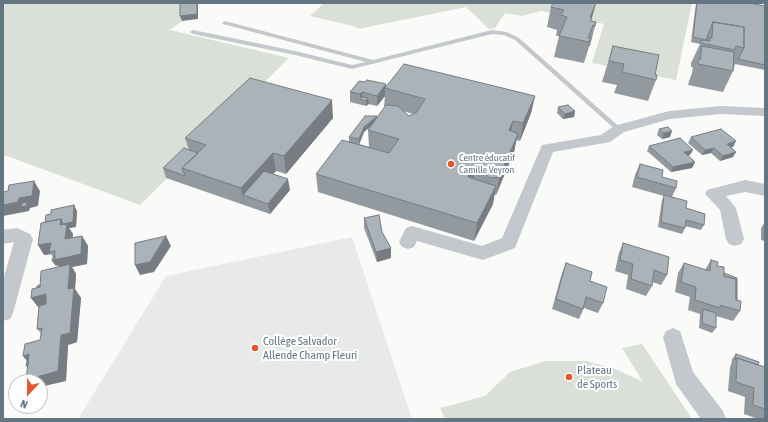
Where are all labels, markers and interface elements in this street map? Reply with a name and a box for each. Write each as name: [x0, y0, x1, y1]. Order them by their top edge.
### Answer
place label: Centre éducatif Camille Veyron: [459, 152, 515, 176]
marker: Centre éducatif Camille Veyron: [446, 159, 456, 169]
place label: Collège Salvador Allende Champ Fleuri: [263, 334, 357, 362]
marker: Collège Salvador Allende Champ Fleuri: [250, 343, 260, 353]
place label: Plateau de Sports: [577, 363, 617, 391]
marker: Plateau de Sports: [564, 372, 574, 382]
north arrow: [8, 374, 48, 414]
text: N: [19, 397, 29, 411]

